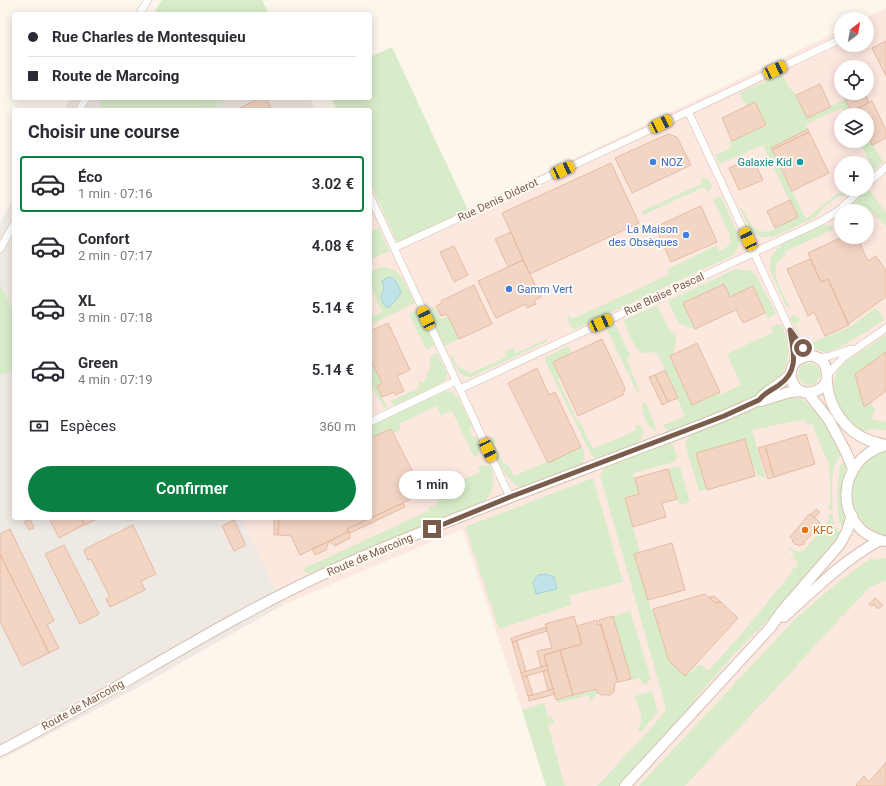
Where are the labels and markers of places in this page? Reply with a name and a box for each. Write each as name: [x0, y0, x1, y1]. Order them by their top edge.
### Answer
place label: NOZ: [661, 156, 683, 169]
place label: Galaxie Kid: [737, 156, 792, 169]
marker: NOZ: [648, 157, 658, 167]
marker: Galaxie Kid: [795, 157, 805, 167]
place label: La Maison des Obsèques: [608, 223, 678, 249]
marker: La Maison des Obsèques: [681, 230, 691, 240]
place label: Gamm Vert: [517, 283, 573, 296]
marker: Gamm Vert: [504, 284, 514, 294]
place label: KFC: [813, 524, 833, 537]
marker: KFC: [800, 525, 810, 535]

